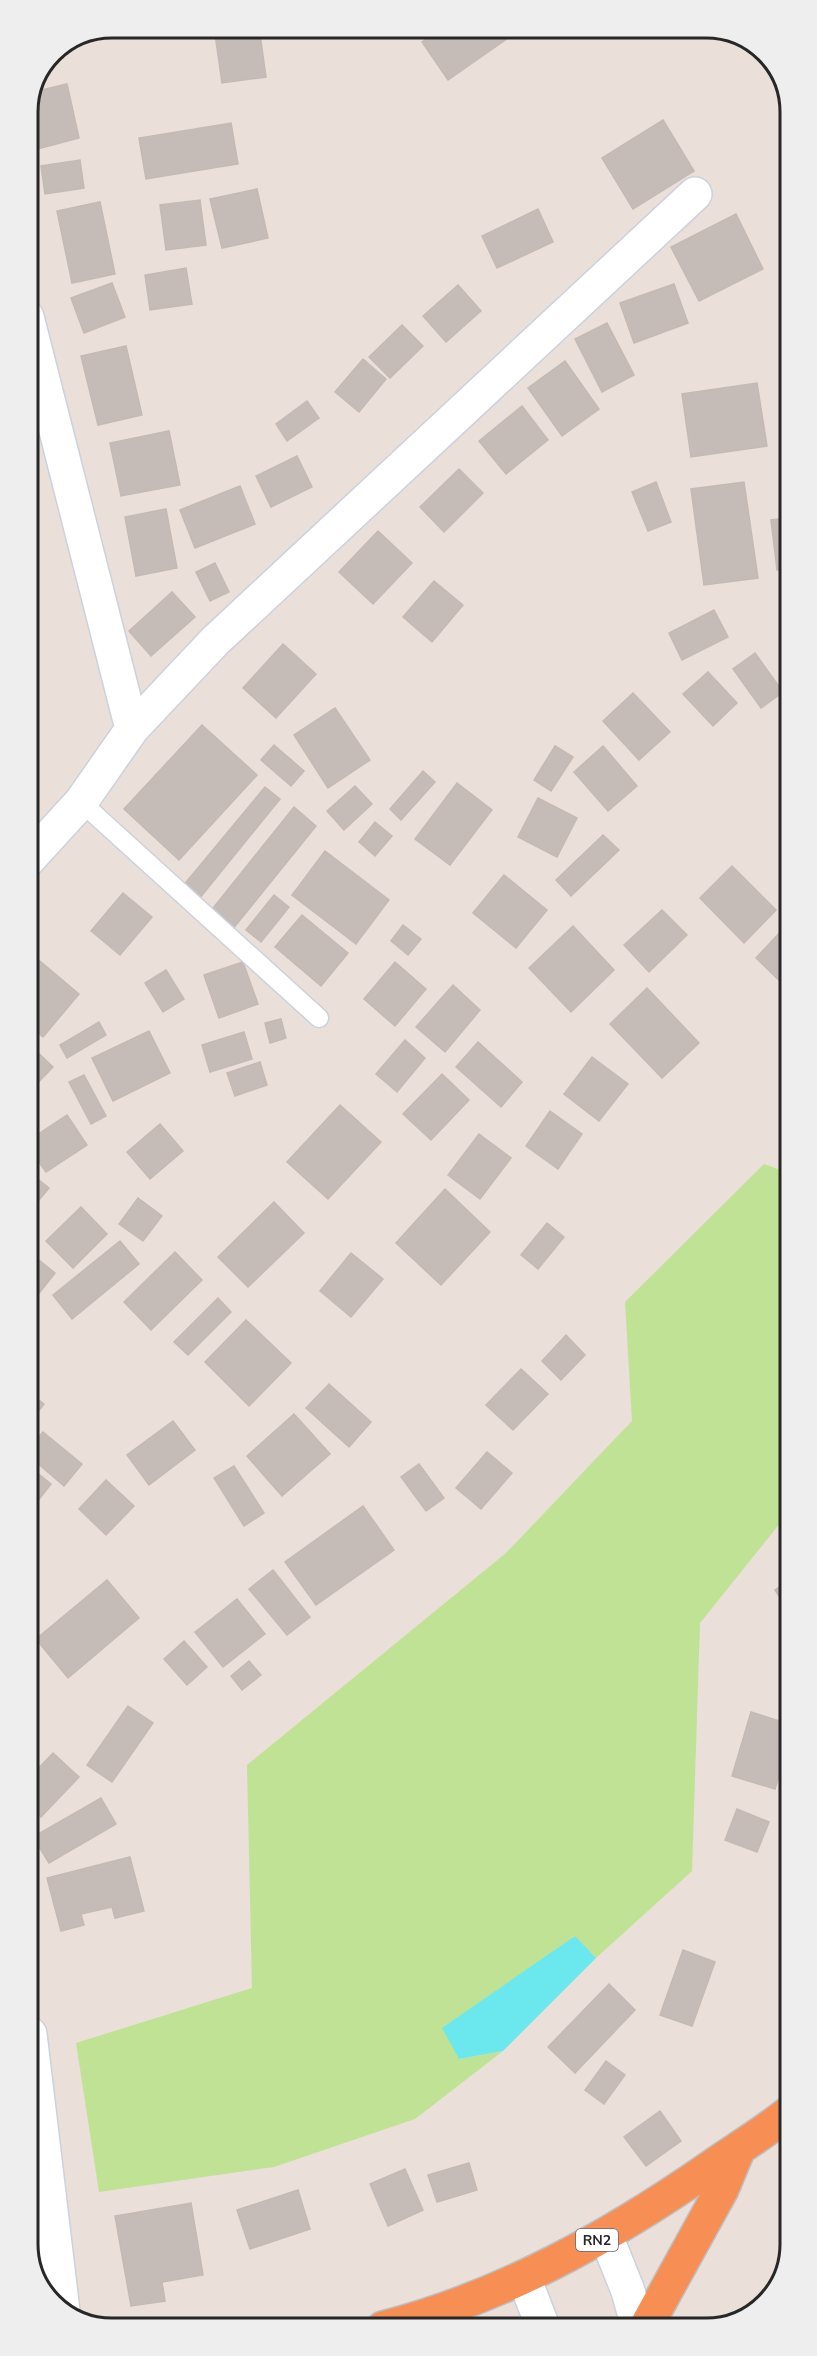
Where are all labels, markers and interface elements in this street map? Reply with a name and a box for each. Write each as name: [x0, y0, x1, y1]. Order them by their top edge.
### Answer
road number: RN2: [576, 2229, 618, 2251]

